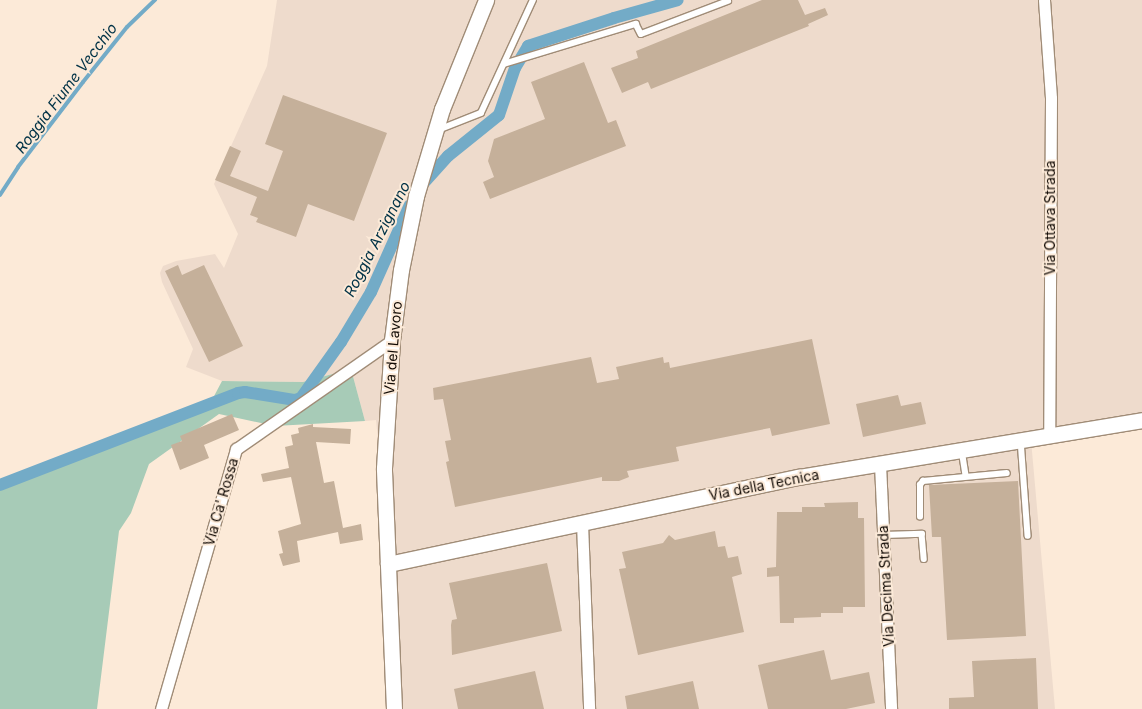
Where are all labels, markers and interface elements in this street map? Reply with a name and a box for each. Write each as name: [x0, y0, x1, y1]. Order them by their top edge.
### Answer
water label: Roggia Fiume Vecchio: [11, 19, 121, 157]
street label: Via Ottava Strada: [1042, 161, 1058, 275]
water label: Roggia Arzignano: [340, 178, 414, 300]
street label: Via del Lavoro: [381, 300, 405, 396]
street label: Via Ca' Rossa: [200, 456, 242, 548]
street label: Via della Tecnica: [707, 466, 821, 504]
street label: Via Decima Strada: [874, 525, 898, 647]

